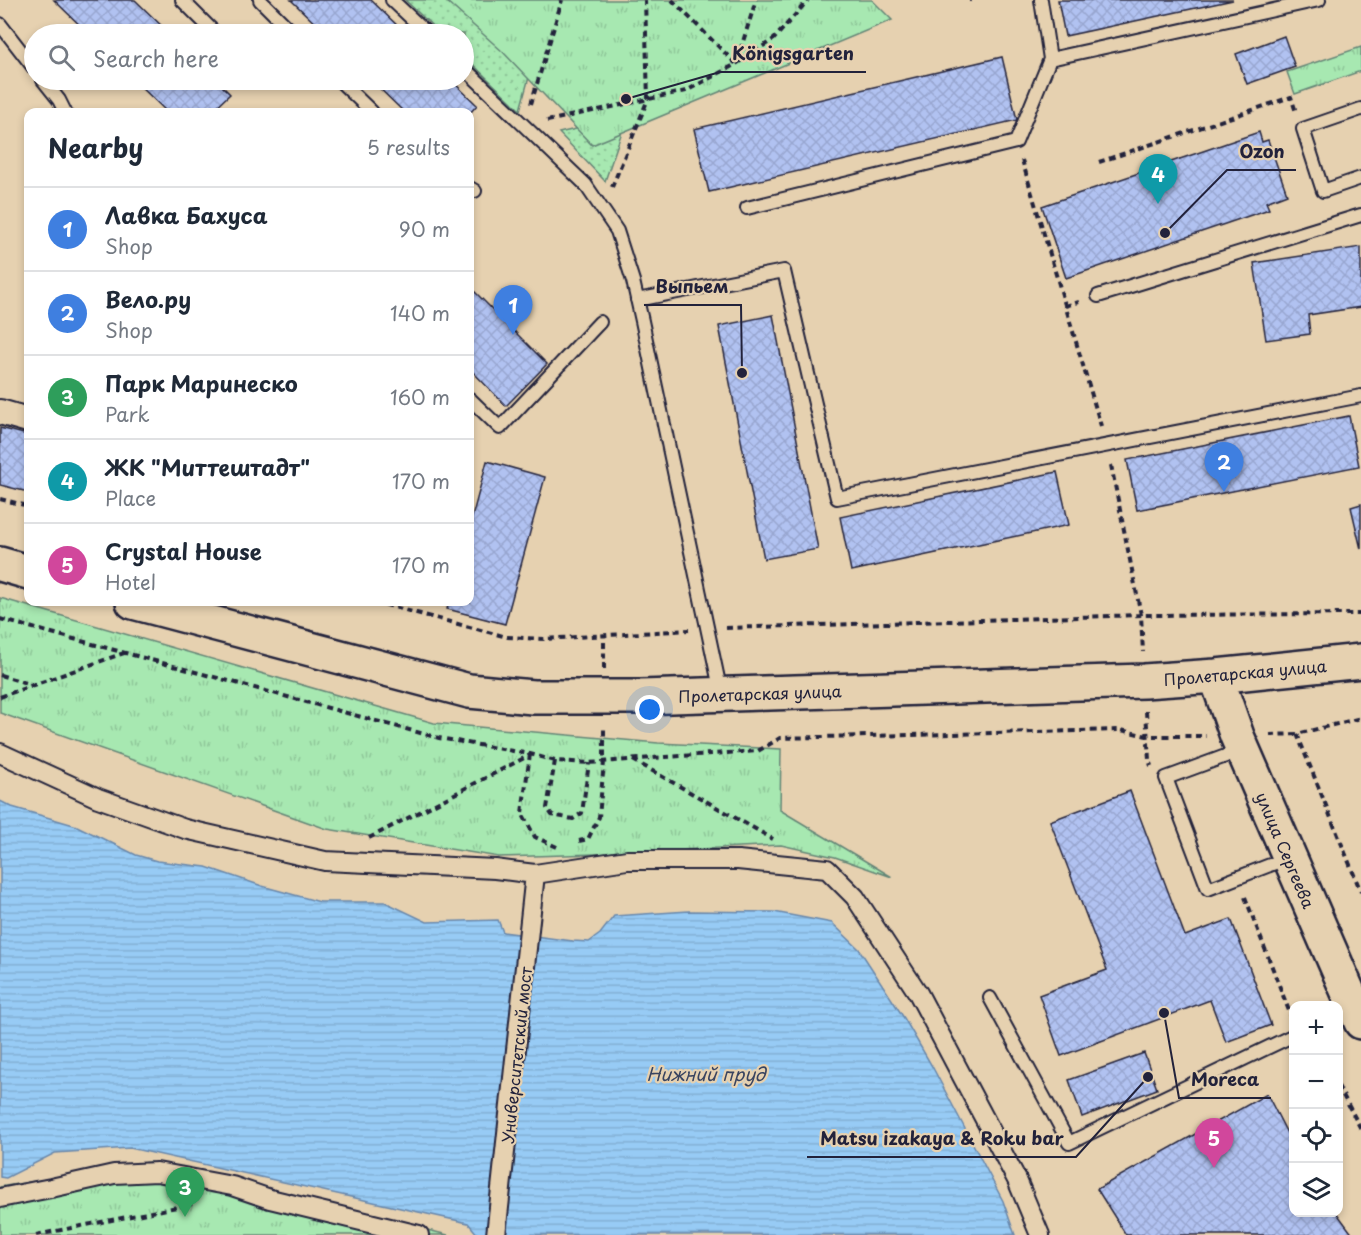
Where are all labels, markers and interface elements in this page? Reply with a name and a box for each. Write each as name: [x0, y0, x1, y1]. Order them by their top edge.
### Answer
search box: [24, 24, 474, 90]
callout: Königsgarten: [720, 36, 866, 72]
text: Königsgarten: [732, 39, 854, 66]
icon: search: [45, 41, 78, 74]
text: Search here: [93, 41, 219, 74]
text: Nearby: [48, 128, 143, 167]
text: 5 results: [367, 132, 450, 162]
callout: Ozon: [1227, 134, 1296, 170]
text: Ozon: [1239, 137, 1285, 164]
pin: 4: [1138, 154, 1178, 204]
text: Лавка Бахуса: [105, 198, 268, 231]
text: 1: [63, 214, 72, 244]
text: 90 m: [399, 214, 450, 244]
text: Shop: [105, 231, 153, 261]
callout: Выпьем: [644, 269, 741, 305]
text: Выпьем: [655, 272, 729, 299]
text: Вело.ру: [105, 282, 191, 315]
pin: 1: [494, 286, 532, 335]
text: 2: [60, 298, 75, 328]
text: 140 m: [390, 298, 450, 328]
text: Shop: [105, 315, 153, 345]
text: Парк Маринеско: [105, 366, 298, 399]
text: 3: [61, 382, 74, 412]
text: 160 m: [390, 382, 450, 412]
text: Park: [105, 399, 150, 429]
pin: 2: [1204, 442, 1244, 492]
text: ЖК "Миттештадт": [105, 450, 310, 483]
text: 4: [61, 466, 74, 496]
text: 170 m: [392, 466, 450, 496]
text: Place: [105, 483, 156, 513]
text: Crystal House: [105, 534, 262, 567]
text: 5: [61, 550, 74, 580]
text: 170 m: [392, 550, 450, 580]
text: Hotel: [105, 567, 156, 597]
street label: Пролетарская улица: [1163, 653, 1327, 691]
street label: Пролетарская улица: [678, 678, 842, 708]
your location: [635, 695, 664, 724]
street label: улица Сергеева: [1251, 788, 1321, 912]
street label: Университетский мост: [495, 965, 537, 1144]
map controls: [1289, 1001, 1343, 1217]
button: +: [1289, 1001, 1343, 1055]
button: −: [1289, 1055, 1343, 1109]
water label: Нижний пруд: [646, 1060, 767, 1087]
callout: Moreca: [1179, 1062, 1271, 1098]
text: Moreca: [1191, 1065, 1259, 1092]
button: locate: [1289, 1109, 1343, 1163]
pin: 5: [1194, 1118, 1234, 1168]
callout: Matsu izakaya & Roku bar: [807, 1121, 1076, 1157]
text: Matsu izakaya & Roku bar: [820, 1124, 1065, 1151]
button: layers: [1289, 1163, 1343, 1217]
pin: 3: [166, 1168, 204, 1217]

